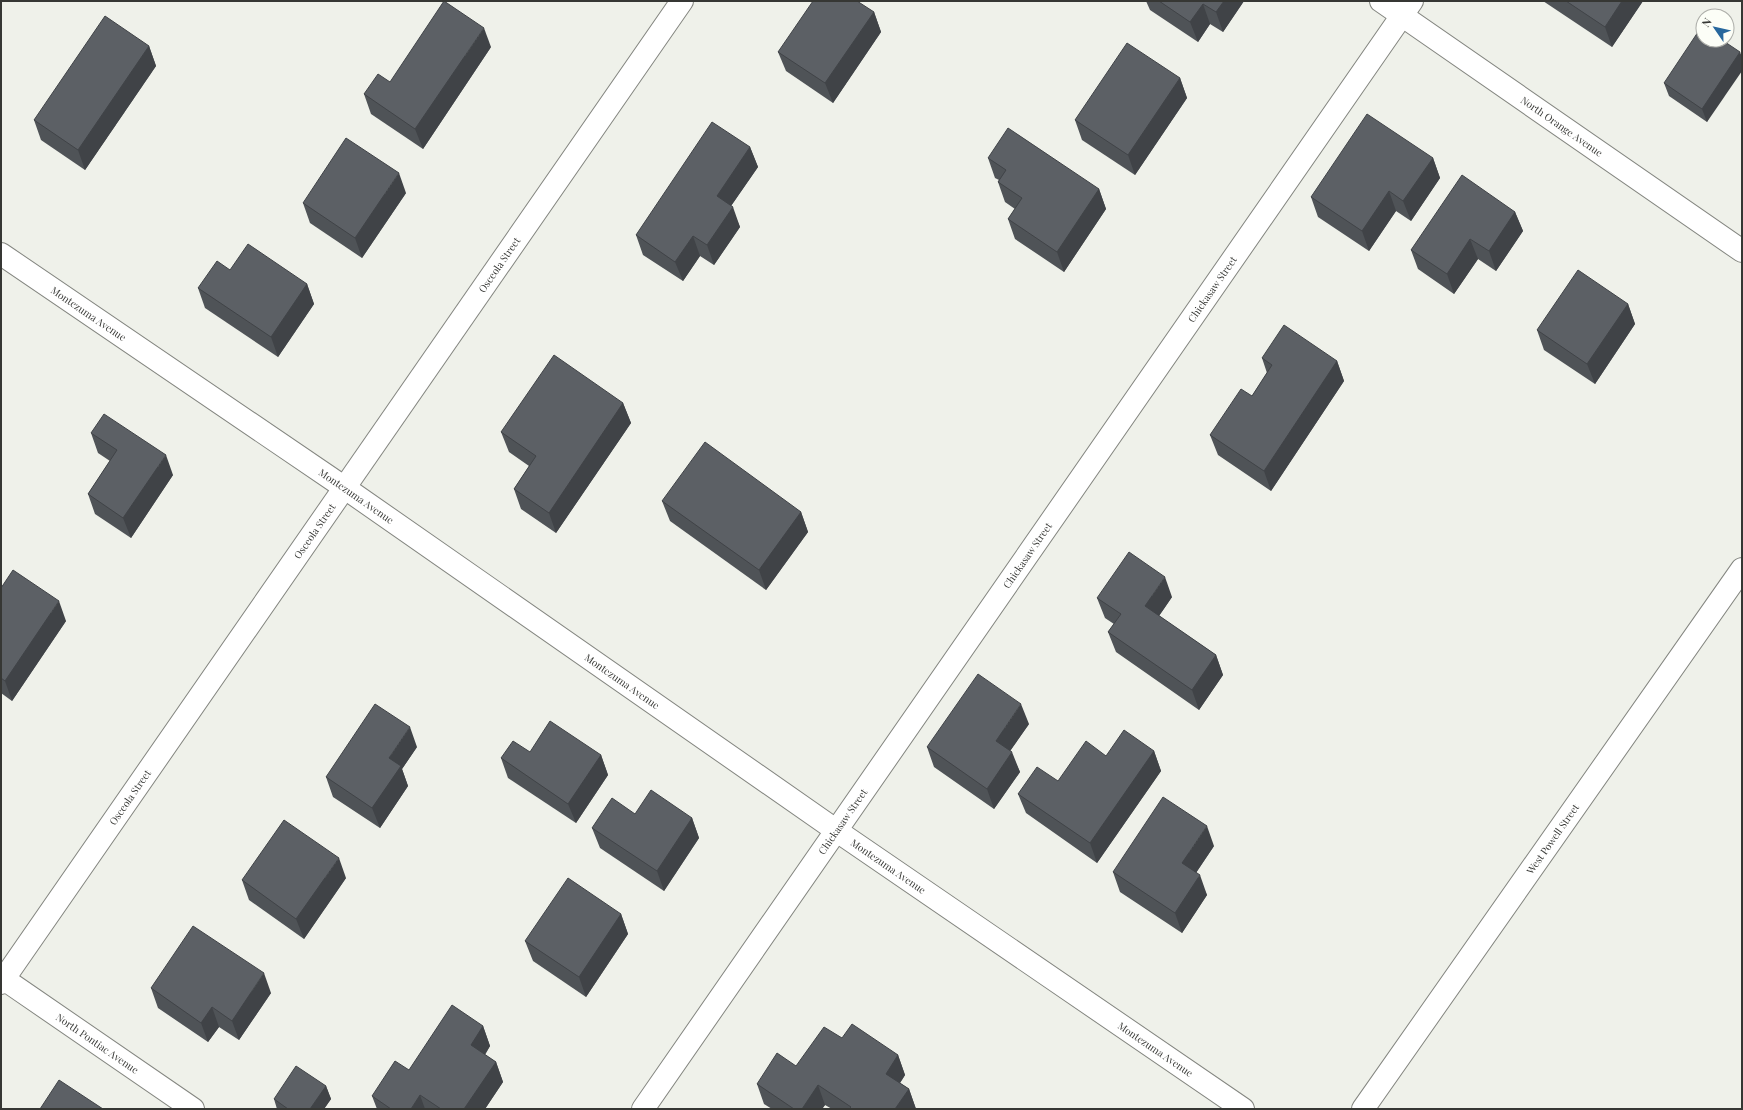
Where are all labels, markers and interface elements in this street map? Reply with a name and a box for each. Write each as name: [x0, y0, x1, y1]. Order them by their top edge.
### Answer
north arrow: [1695, 8, 1735, 48]
text: N: [1698, 15, 1715, 30]
street label: North Orange Avenue: [1518, 93, 1606, 160]
street label: Osceola Street: [475, 234, 523, 295]
street label: Chickasaw Street: [1184, 253, 1240, 325]
street label: Montezuma Avenue: [48, 283, 129, 344]
street label: Montezuma Avenue: [316, 465, 397, 527]
street label: Osceola Street: [290, 500, 339, 561]
street label: Chickasaw Street: [1000, 519, 1055, 591]
street label: Montezuma Avenue: [582, 650, 662, 712]
street label: Osceola Street: [106, 766, 154, 828]
street label: Chickasaw Street: [815, 785, 871, 857]
street label: West Powell Street: [1522, 801, 1582, 878]
street label: Montezuma Avenue: [848, 835, 929, 897]
street label: North Pontiac Avenue: [53, 1010, 142, 1077]
street label: Montezuma Avenue: [1115, 1019, 1196, 1080]

